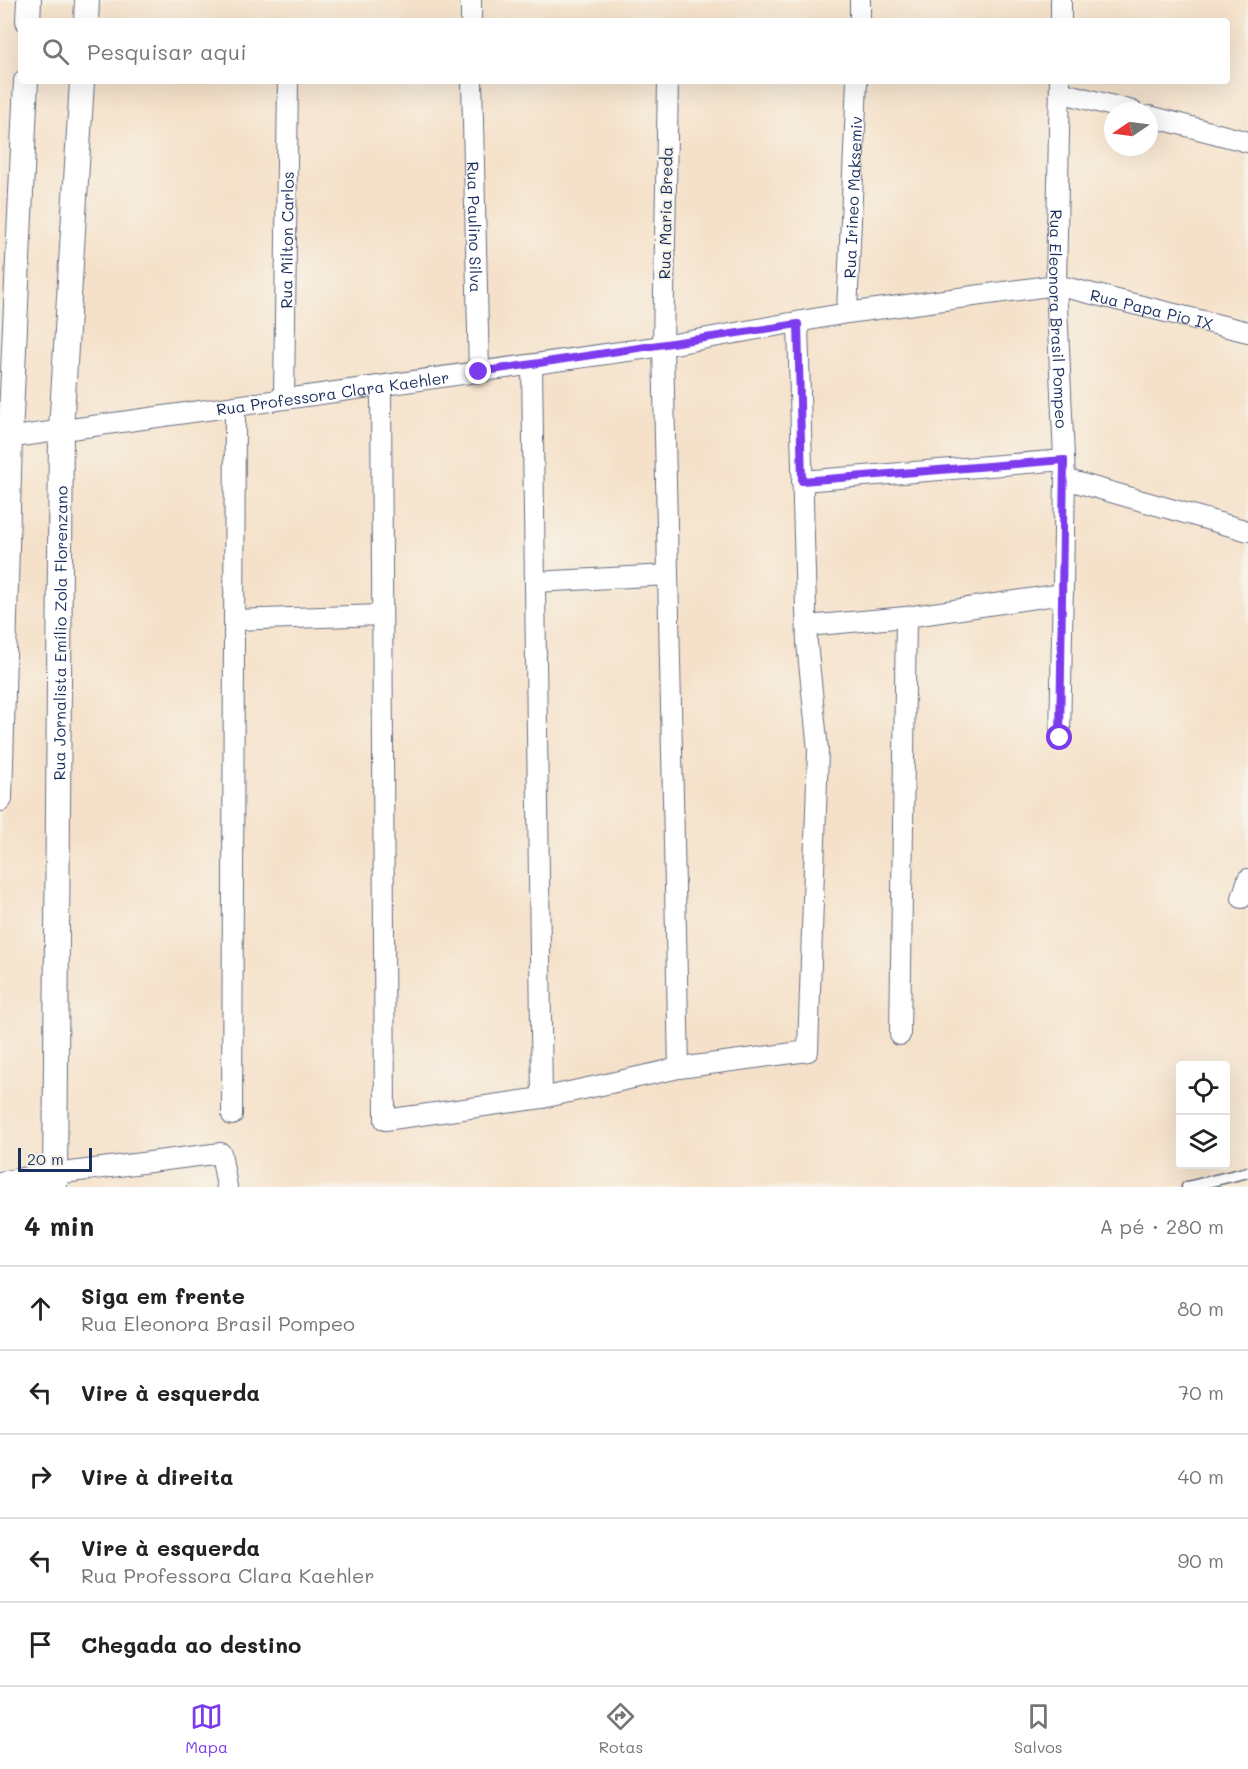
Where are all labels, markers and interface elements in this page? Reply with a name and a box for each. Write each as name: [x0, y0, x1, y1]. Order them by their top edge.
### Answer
search box: [18, 18, 1230, 84]
icon: search: [39, 35, 72, 68]
text: Pesquisar aqui: [87, 37, 247, 66]
north arrow: [1104, 102, 1158, 156]
street label: Rua Irineo Maksemiv: [838, 115, 866, 279]
street label: Rua Maria Breda: [653, 146, 677, 280]
street label: Rua Paulino Silva: [463, 161, 488, 293]
street label: Rua Milton Carlos: [275, 171, 297, 309]
street label: Rua Eleonora Brasil Pompeo: [1046, 209, 1073, 429]
street label: Rua Papa Pio IX: [1088, 283, 1215, 334]
route end: [465, 358, 491, 384]
street label: Rua Professora Clara Kaehler: [215, 366, 451, 419]
street label: Rua Jornalista Emílio Zola Florenzano: [48, 486, 71, 780]
route start: [1046, 724, 1072, 750]
map controls: [1176, 1061, 1230, 1169]
button: locate: [1176, 1061, 1230, 1115]
button: layers: [1176, 1115, 1230, 1169]
scale bar: [18, 1145, 92, 1172]
text: 20 m: [27, 1148, 64, 1169]
text: 4 min: [24, 1209, 94, 1243]
text: A pé · 280 m: [1100, 1213, 1224, 1239]
text: Siga em frente: [81, 1281, 245, 1310]
icon: ahead: [24, 1292, 57, 1325]
text: 80 m: [1177, 1295, 1224, 1321]
text: Rua Eleonora Brasil Pompeo: [81, 1310, 355, 1336]
icon: left: [24, 1376, 57, 1409]
text: Vire à esquerda: [81, 1378, 260, 1407]
text: 70 m: [1178, 1379, 1224, 1405]
icon: right: [24, 1460, 57, 1493]
text: Vire à direita: [81, 1462, 234, 1491]
text: 40 m: [1178, 1463, 1224, 1489]
text: Vire à esquerda: [81, 1533, 260, 1562]
icon: left: [24, 1544, 57, 1577]
text: 90 m: [1178, 1547, 1224, 1573]
text: Rua Professora Clara Kaehler: [81, 1562, 374, 1588]
icon: arrive: [24, 1628, 57, 1661]
text: Chegada ao destino: [81, 1630, 301, 1659]
tab: Mapa: [185, 1700, 228, 1757]
tab: Rotas: [599, 1700, 643, 1757]
tab: Salvos: [1014, 1700, 1063, 1757]

